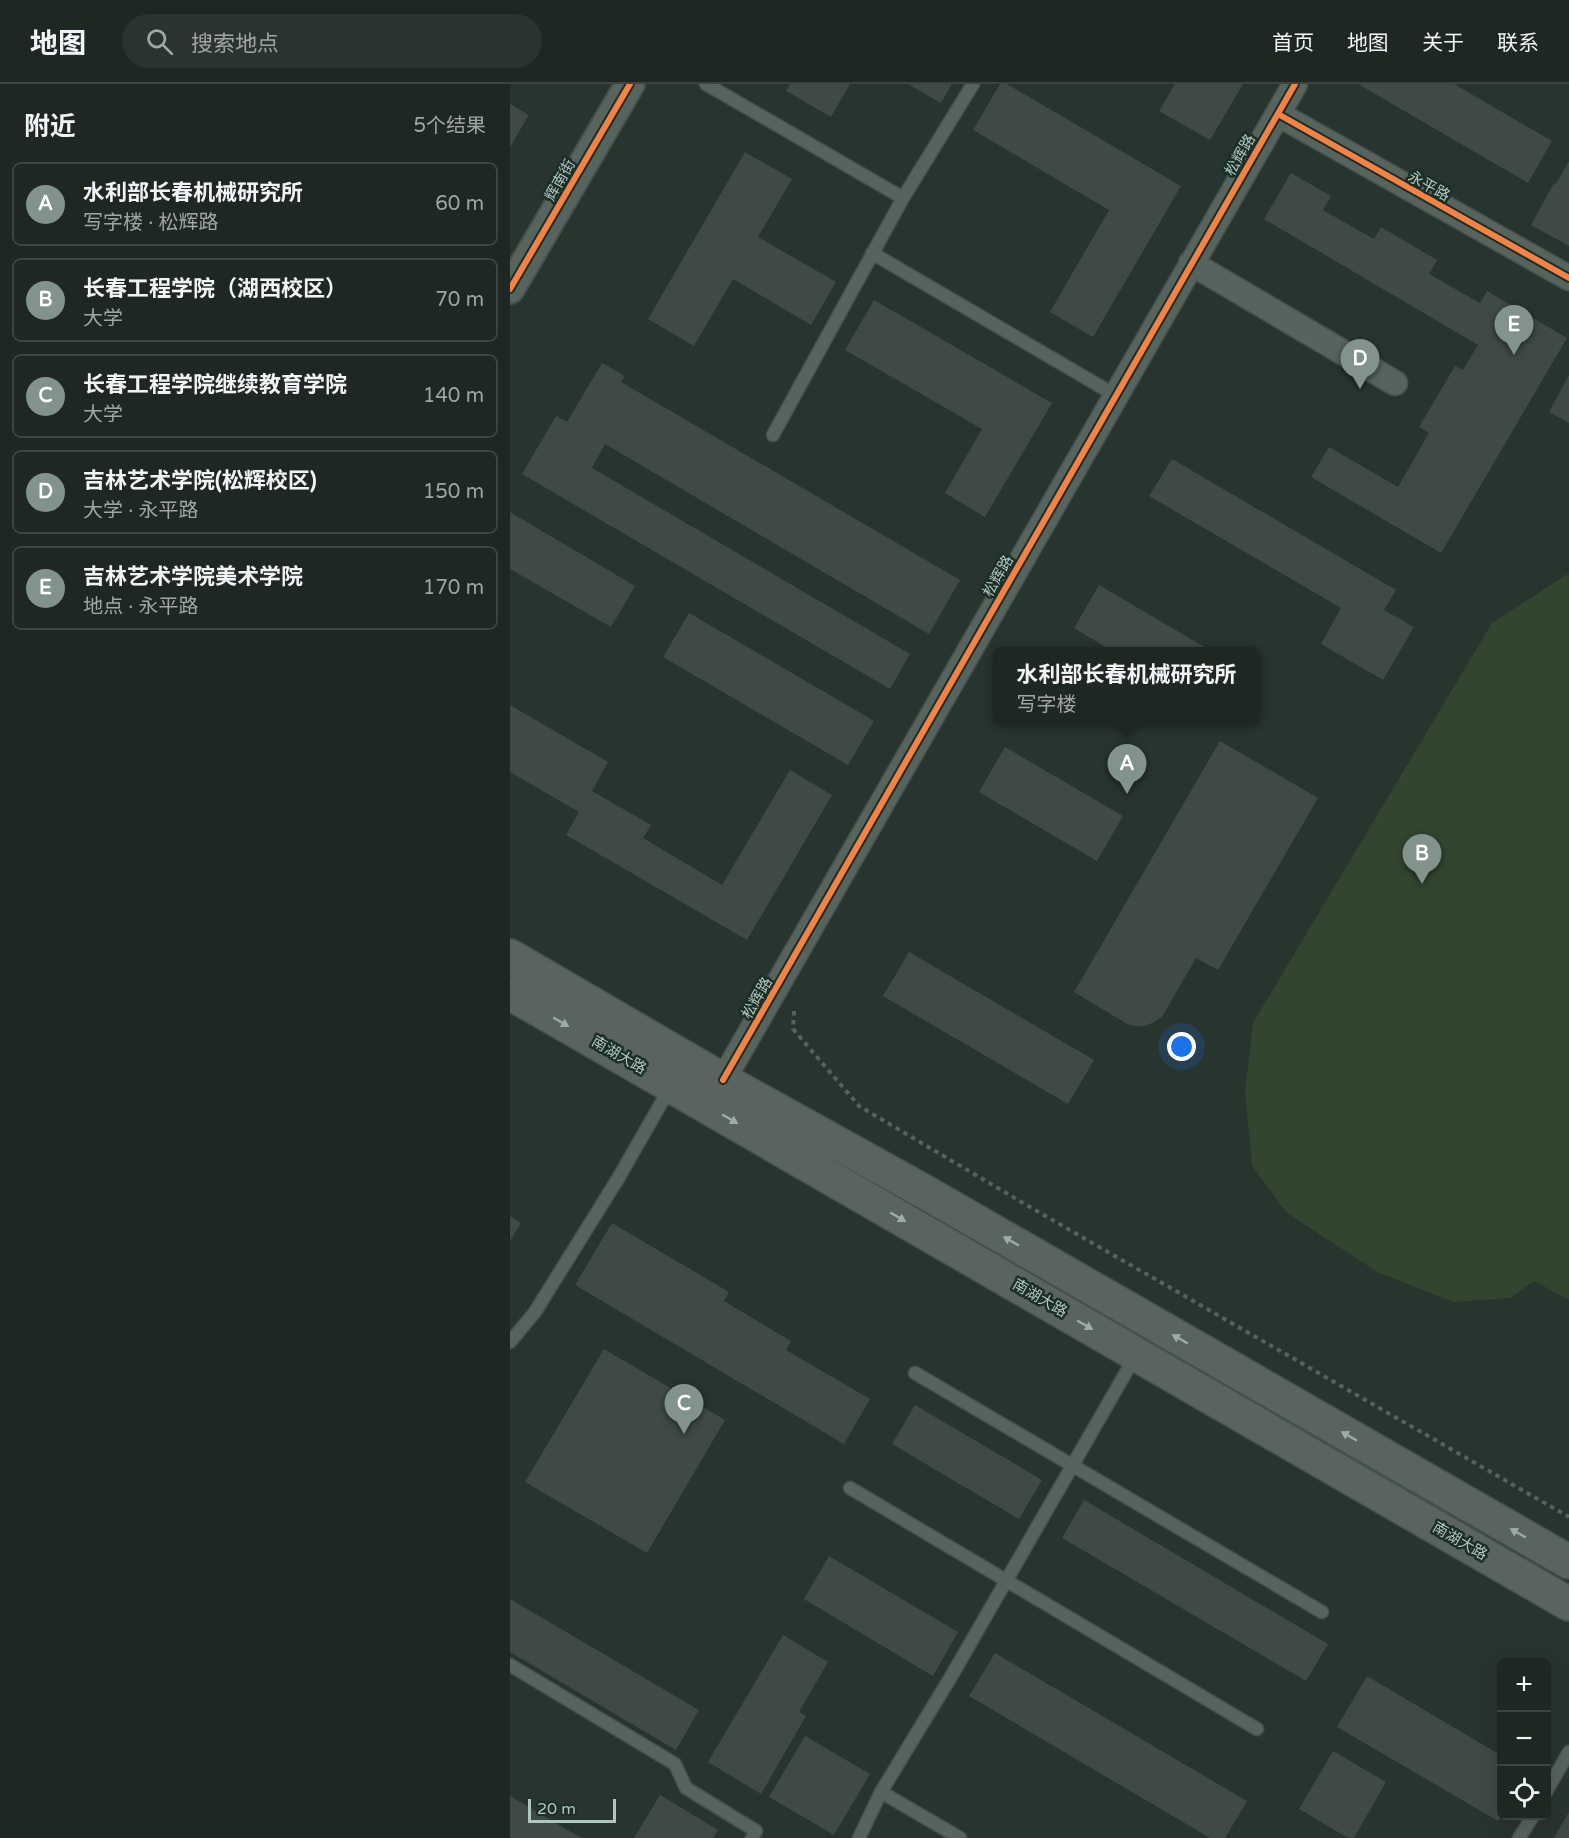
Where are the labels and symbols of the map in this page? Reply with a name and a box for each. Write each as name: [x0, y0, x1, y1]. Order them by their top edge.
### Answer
street label: 松辉路: [1221, 131, 1259, 179]
street label: 辉南街: [541, 156, 579, 204]
street label: 永平路: [1405, 167, 1453, 205]
pin: E: [1494, 306, 1534, 355]
pin: D: [1340, 340, 1380, 389]
street label: 松辉路: [979, 552, 1017, 600]
pin: A: [1108, 744, 1146, 794]
pin: B: [1402, 834, 1442, 884]
street label: 松辉路: [738, 974, 776, 1022]
one-way arrow: [553, 1016, 569, 1027]
street label: 南湖大路: [589, 1032, 649, 1078]
your location: [1167, 1032, 1196, 1061]
one-way arrow: [722, 1114, 739, 1124]
one-way arrow: [890, 1212, 907, 1222]
one-way arrow: [1003, 1236, 1019, 1247]
street label: 南湖大路: [1010, 1275, 1070, 1321]
one-way arrow: [1077, 1320, 1094, 1330]
one-way arrow: [1172, 1333, 1188, 1344]
pin: C: [664, 1384, 704, 1434]
one-way arrow: [1340, 1431, 1357, 1441]
street label: 南湖大路: [1430, 1518, 1490, 1564]
one-way arrow: [1509, 1528, 1526, 1538]
scale bar: [528, 1796, 616, 1824]

